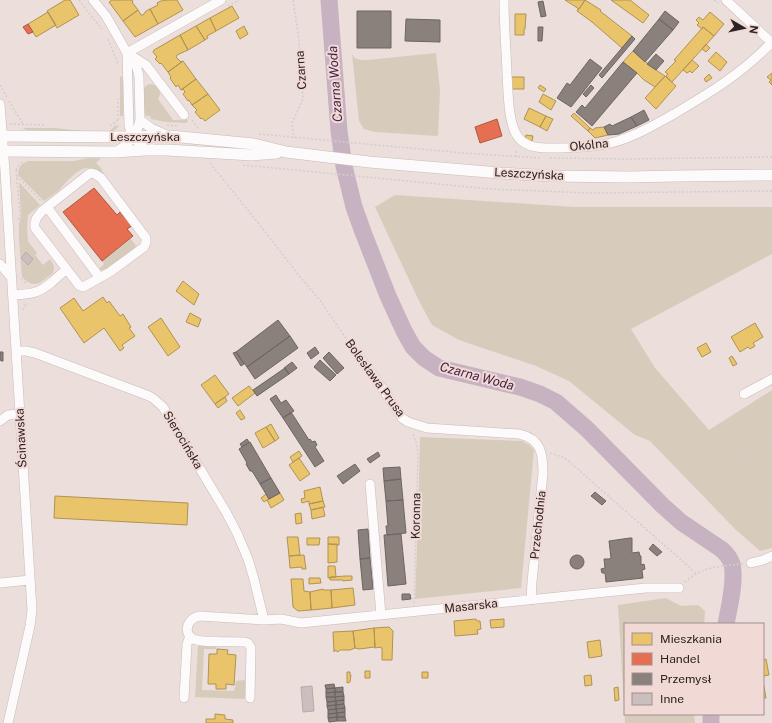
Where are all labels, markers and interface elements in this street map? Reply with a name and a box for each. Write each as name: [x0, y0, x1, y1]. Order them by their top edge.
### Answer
north arrow: [724, 8, 764, 48]
text: N: [747, 24, 760, 35]
water label: Czarna Woda: [325, 45, 345, 123]
street label: Czarna: [293, 50, 309, 90]
street label: Leszczyńska: [110, 130, 180, 144]
street label: Okólna: [569, 136, 609, 154]
street label: Leszczyńska: [494, 165, 564, 183]
street label: Bolesława Prusa: [342, 337, 408, 419]
water label: Czarna Woda: [438, 359, 516, 393]
street label: Ścinawska: [12, 408, 30, 468]
street label: Sierocińska: [160, 409, 206, 471]
street label: Przechodnia: [527, 490, 549, 560]
street label: Koronna: [409, 493, 423, 539]
street label: Masarska: [443, 596, 499, 616]
legend: [624, 623, 764, 715]
text: Mieszkania: [660, 632, 722, 646]
text: Handel: [660, 652, 701, 666]
text: Przemysł: [660, 672, 712, 686]
text: Inne: [660, 692, 684, 706]

